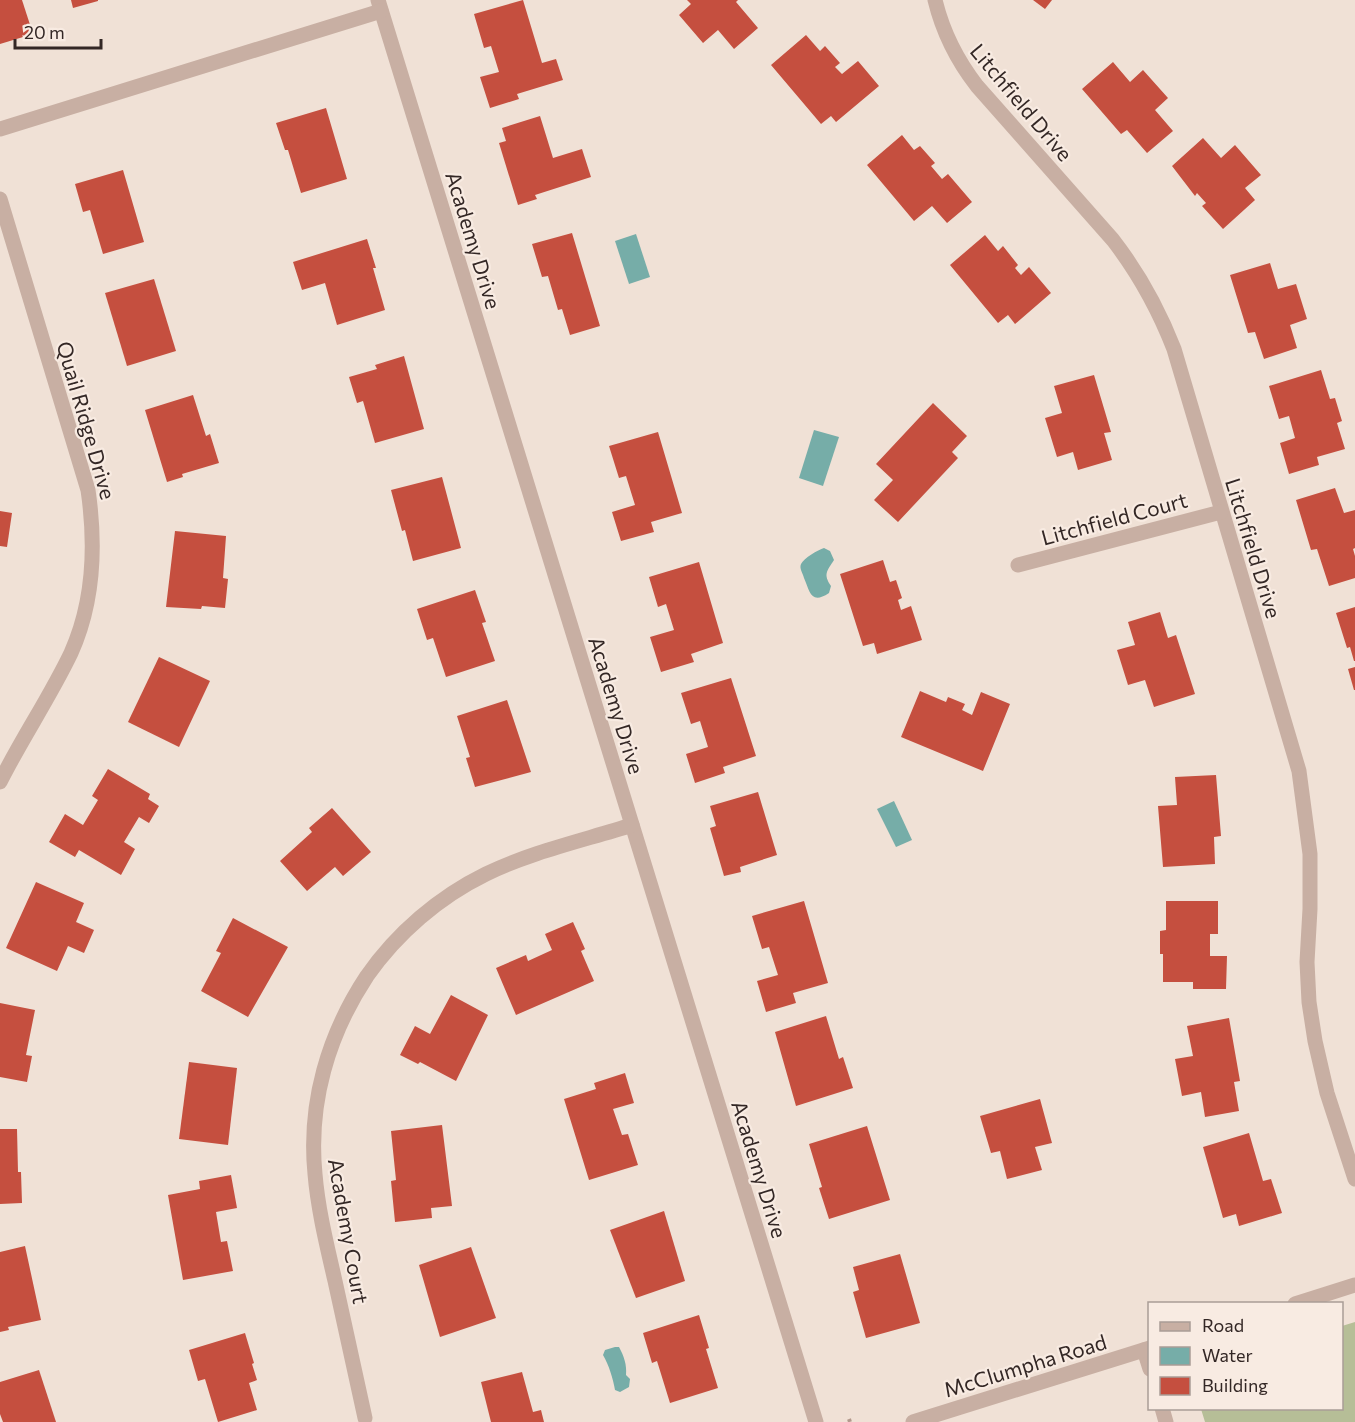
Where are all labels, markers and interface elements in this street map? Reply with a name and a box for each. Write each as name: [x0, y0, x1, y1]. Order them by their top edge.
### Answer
scale bar: [15, 12, 100, 50]
text: 20 m: [24, 21, 65, 43]
street label: Litchfield Drive: [966, 38, 1078, 166]
street label: Academy Drive: [441, 168, 507, 312]
street label: Quail Ridge Drive: [52, 338, 122, 502]
street label: Litchfield Drive: [1221, 475, 1287, 621]
street label: Litchfield Court: [1038, 486, 1190, 550]
street label: Academy Drive: [584, 633, 650, 777]
street label: Academy Drive: [727, 1097, 793, 1241]
street label: Academy Court: [324, 1156, 374, 1306]
legend: [1148, 1302, 1343, 1410]
text: Road: [1202, 1314, 1244, 1336]
street label: McClumpha Road: [941, 1328, 1109, 1402]
text: Water: [1202, 1344, 1253, 1366]
text: Building: [1202, 1374, 1268, 1396]

